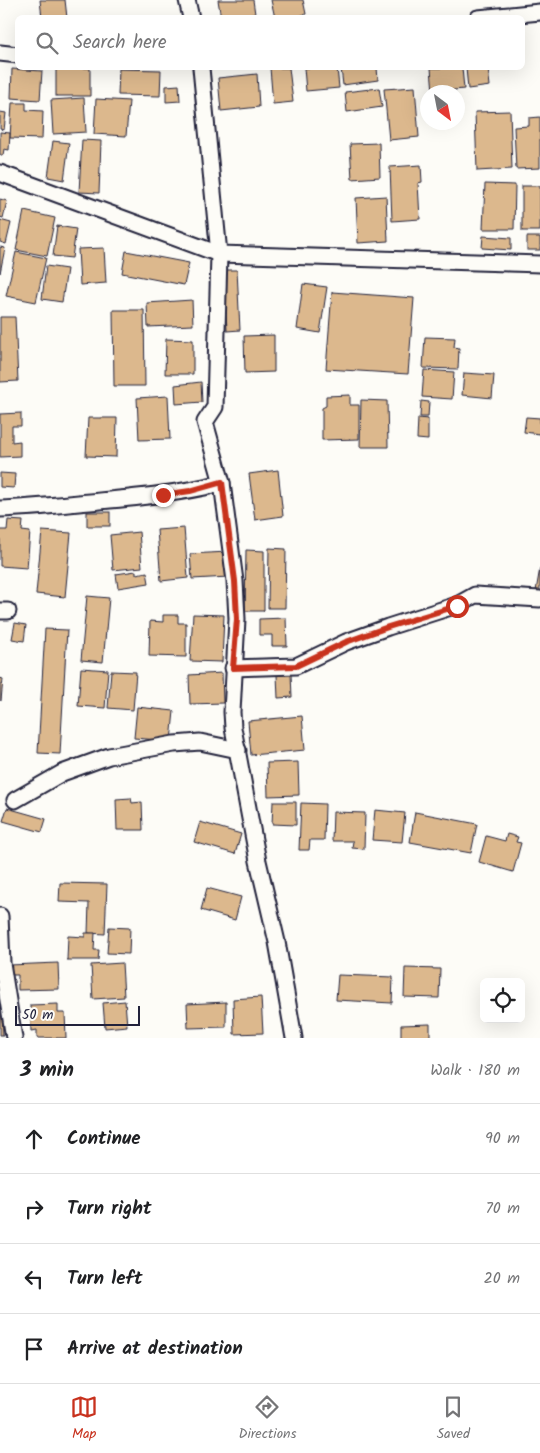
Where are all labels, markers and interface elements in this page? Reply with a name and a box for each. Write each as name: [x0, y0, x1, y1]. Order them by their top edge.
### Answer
search box: [15, 15, 525, 70]
text: Search here: [73, 28, 167, 58]
icon: search: [33, 29, 61, 57]
north arrow: [420, 85, 465, 130]
route end: [152, 484, 175, 507]
route start: [446, 595, 469, 618]
map controls: [480, 978, 525, 1023]
button: locate: [480, 978, 525, 1023]
scale bar: [15, 1003, 140, 1026]
text: 50 m: [22, 1004, 53, 1026]
text: 3 min: [20, 1054, 74, 1087]
text: Walk · 180 m: [430, 1058, 520, 1083]
text: Continue: [67, 1124, 140, 1154]
icon: ahead: [20, 1125, 48, 1153]
text: 90 m: [485, 1126, 520, 1151]
text: Turn right: [67, 1194, 152, 1224]
icon: right: [20, 1195, 48, 1223]
text: 70 m: [485, 1196, 520, 1221]
text: Turn left: [67, 1264, 142, 1294]
icon: left: [20, 1265, 48, 1293]
text: 20 m: [484, 1266, 520, 1291]
text: Arrive at destination: [67, 1334, 243, 1364]
icon: arrive: [20, 1335, 48, 1363]
tab: Map: [70, 1393, 98, 1445]
tab: Directions: [238, 1393, 296, 1445]
tab: Saved: [437, 1393, 470, 1445]

